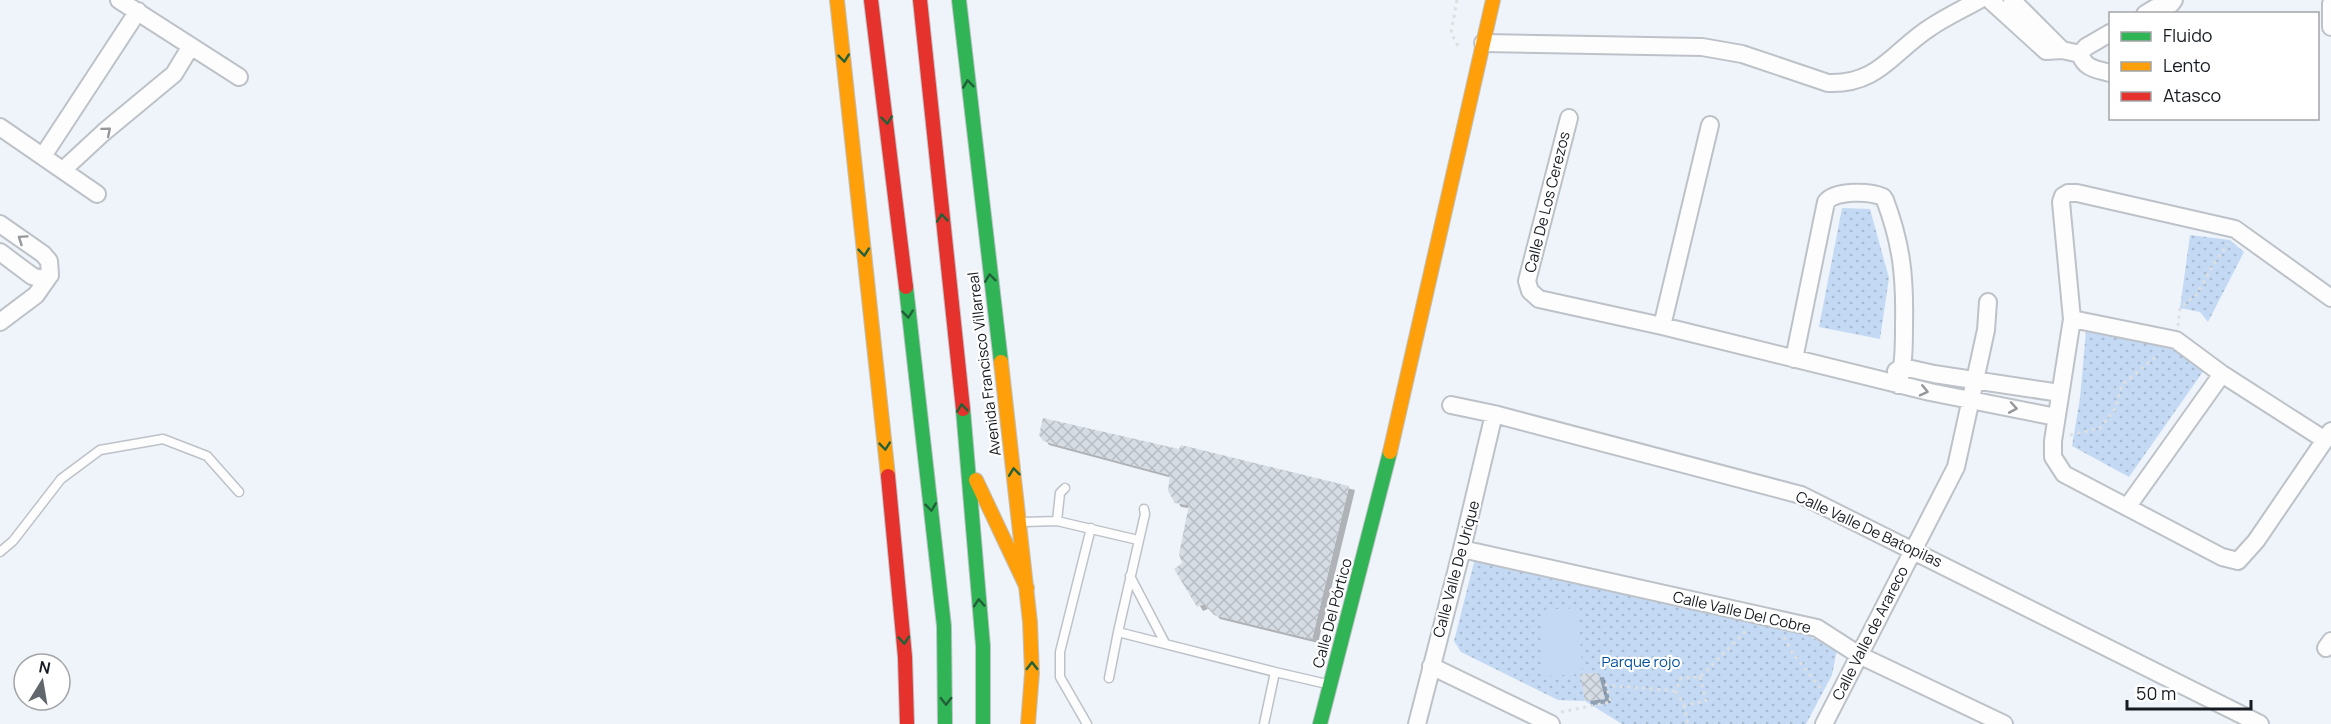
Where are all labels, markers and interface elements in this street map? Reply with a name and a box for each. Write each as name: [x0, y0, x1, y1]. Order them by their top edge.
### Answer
legend: [2109, 12, 2319, 120]
text: Fluido: [2163, 23, 2212, 47]
text: Lento: [2163, 53, 2211, 77]
one-way arrow: [837, 54, 849, 63]
one-way arrow: [962, 80, 975, 89]
text: Atasco: [2163, 83, 2221, 107]
one-way arrow: [880, 116, 893, 125]
one-way arrow: [100, 127, 111, 138]
street label: Calle De Los Cerezos: [1519, 129, 1575, 275]
one-way arrow: [936, 213, 949, 223]
one-way arrow: [17, 235, 28, 246]
one-way arrow: [857, 247, 870, 257]
street label: Avenida Francisco Villarreal: [962, 271, 1006, 457]
one-way arrow: [985, 274, 997, 283]
one-way arrow: [902, 310, 914, 319]
one-way arrow: [1918, 384, 1928, 397]
one-way arrow: [2007, 401, 2017, 414]
one-way arrow: [956, 404, 969, 413]
one-way arrow: [878, 441, 891, 451]
one-way arrow: [1008, 467, 1021, 476]
street label: Calle Valle De Batopilas: [1792, 486, 1946, 572]
street label: Calle Valle De Urique: [1428, 498, 1484, 640]
one-way arrow: [924, 503, 937, 512]
street label: Calle Del Pórtico: [1307, 556, 1357, 670]
street label: Calle Valle de Arareco: [1827, 562, 1913, 704]
street label: Calle Valle Del Cobre: [1671, 586, 1813, 638]
one-way arrow: [973, 598, 986, 607]
one-way arrow: [897, 636, 910, 645]
park label: Parque rojo: [1602, 651, 1681, 672]
north arrow: [12, 652, 72, 712]
text: N: [37, 655, 53, 679]
one-way arrow: [1026, 661, 1038, 670]
scale bar: [2127, 673, 2252, 711]
text: 50 m: [2136, 681, 2176, 705]
one-way arrow: [940, 697, 952, 706]

